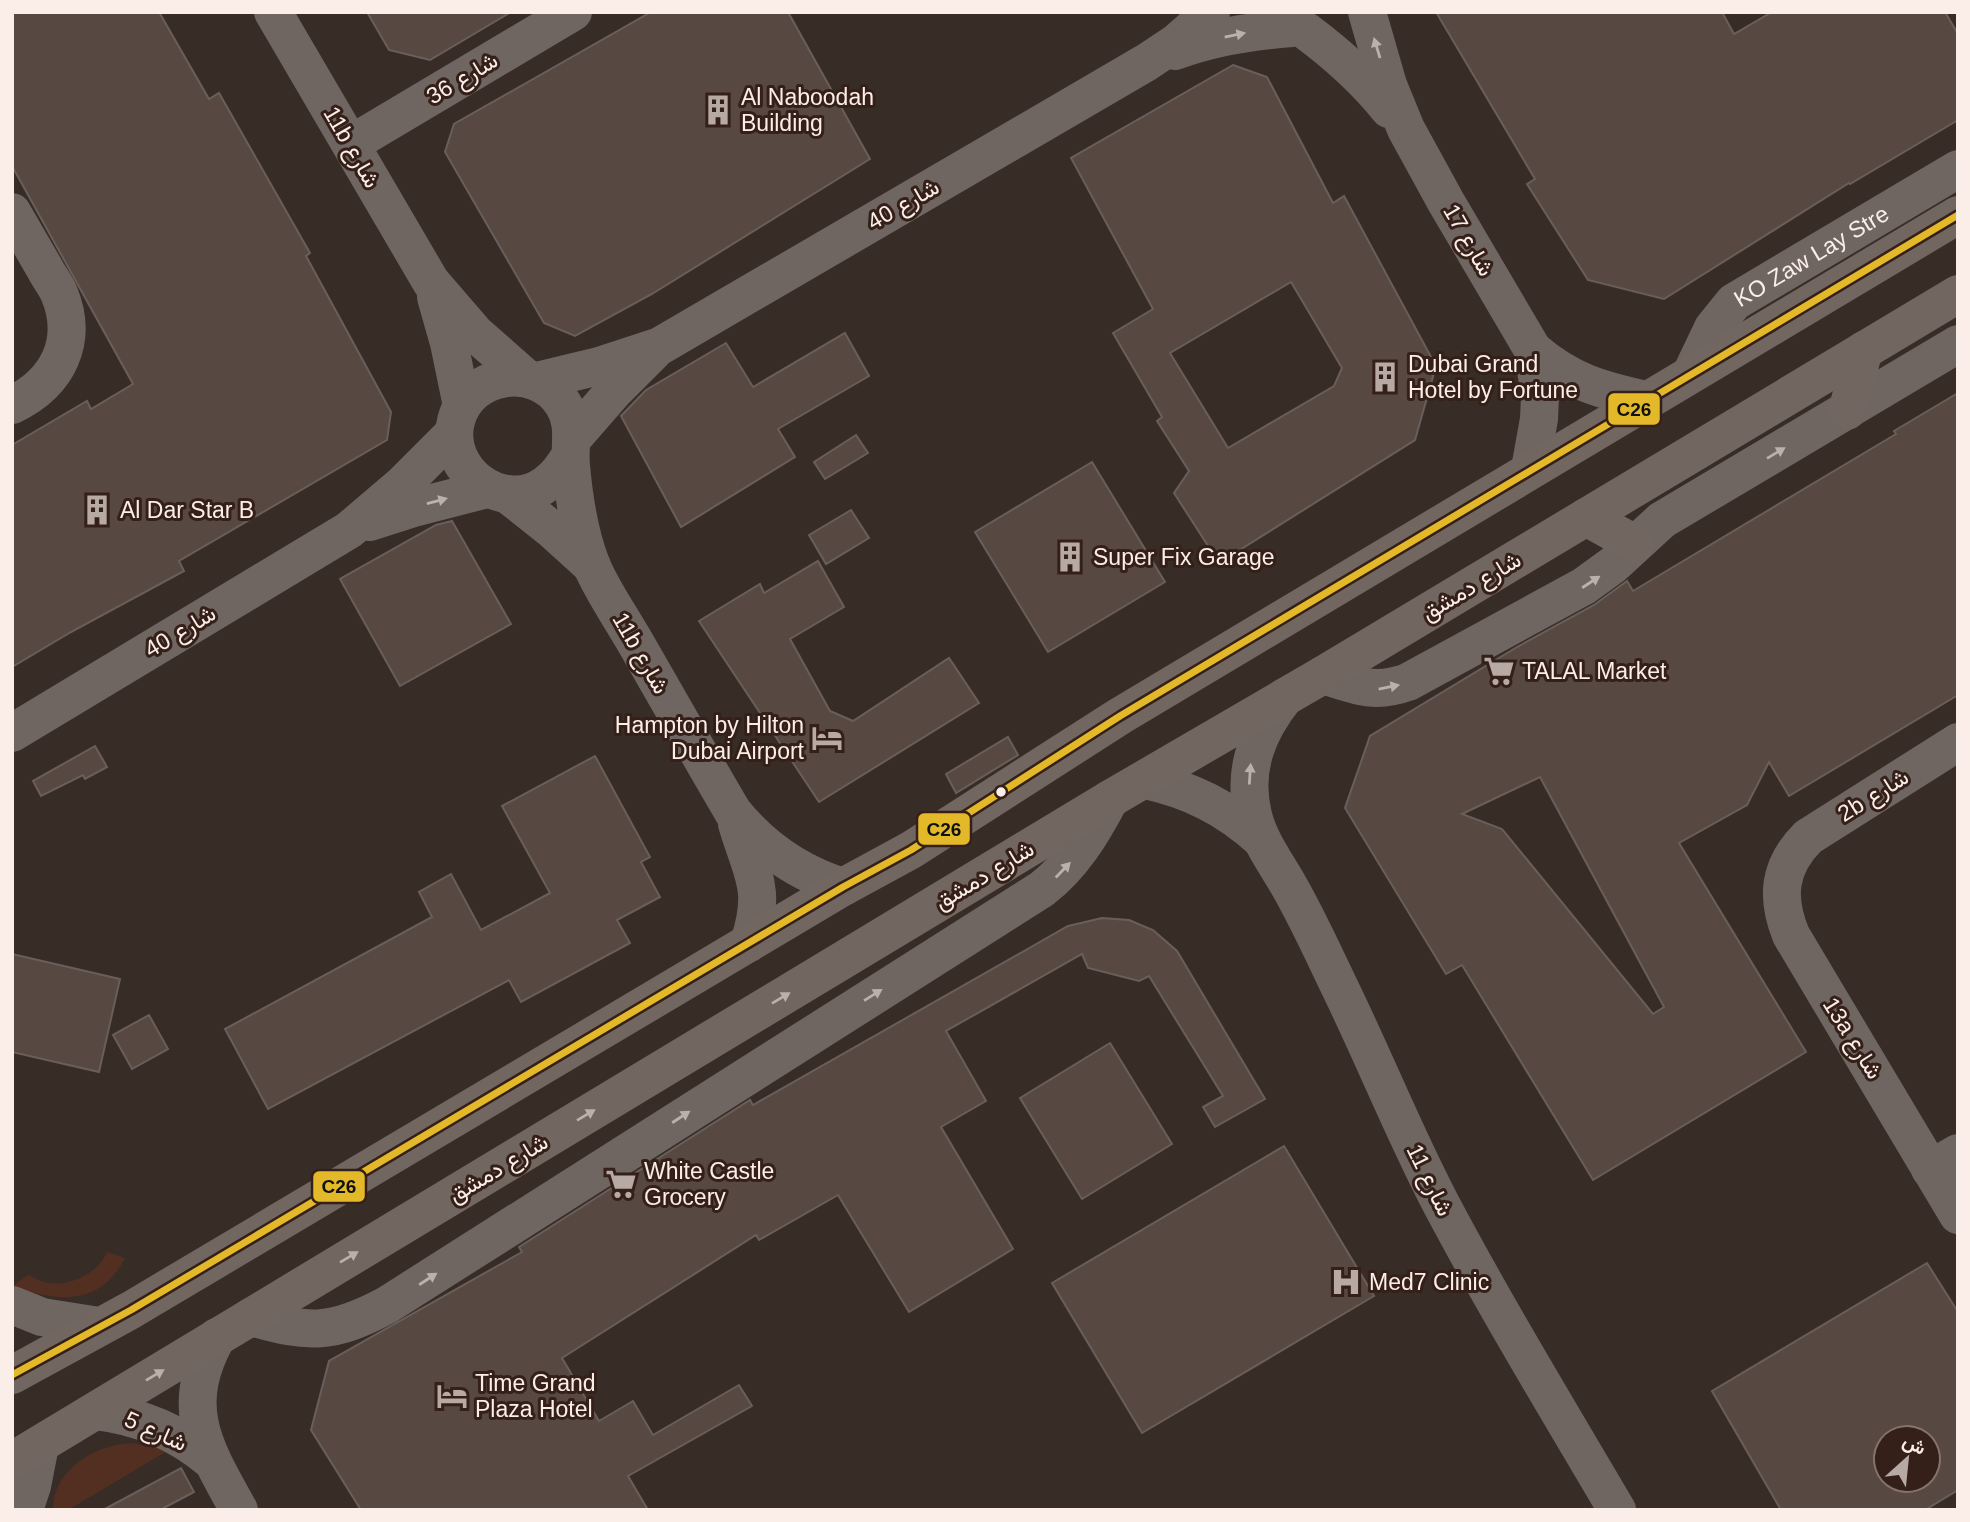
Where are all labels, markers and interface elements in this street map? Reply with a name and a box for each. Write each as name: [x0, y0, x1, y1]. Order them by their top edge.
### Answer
one-way arrow: [1224, 29, 1246, 40]
one-way arrow: [1371, 38, 1381, 59]
street label: شارع 36: [422, 47, 504, 112]
place label: Al Naboodah Building: [741, 84, 874, 136]
building icon: Al Naboodah Building: [701, 93, 735, 127]
street label: 11b شارع: [316, 102, 386, 194]
street label: شارع 40: [863, 173, 945, 237]
street label: شارع 17: [1436, 200, 1500, 282]
street label: KO Zaw Lay Stre: [1729, 200, 1893, 312]
place label: Dubai Grand Hotel by Fortune: [1408, 351, 1578, 403]
building icon: Dubai Grand Hotel by Fortune: [1368, 360, 1402, 394]
line badge: C26: [1607, 392, 1661, 426]
text: C26: [1617, 399, 1651, 420]
one-way arrow: [1767, 446, 1786, 459]
building icon: Al Dar Star B: [80, 493, 114, 527]
one-way arrow: [426, 495, 448, 506]
place label: Al Dar Star B: [120, 497, 254, 523]
building icon: Super Fix Garage: [1053, 540, 1087, 574]
place label: Super Fix Garage: [1093, 544, 1275, 570]
street label: شارع دمشق: [1417, 546, 1527, 628]
one-way arrow: [1581, 576, 1600, 589]
street label: شارع 40: [140, 600, 222, 665]
street label: 11b شارع: [605, 608, 675, 700]
supermarket icon: TALAL Market: [1482, 654, 1516, 688]
place label: TALAL Market: [1522, 658, 1667, 684]
one-way arrow: [1378, 681, 1400, 692]
place label: Hampton by Hilton Dubai Airport: [615, 712, 805, 764]
hotel icon: Hampton by Hilton Dubai Airport: [810, 721, 844, 755]
one-way arrow: [1245, 763, 1256, 785]
street label: 2b شارع: [1833, 763, 1915, 829]
unlabelled marker: [994, 785, 1008, 799]
line badge: C26: [917, 812, 971, 846]
text: C26: [927, 819, 961, 840]
street label: شارع دمشق: [930, 835, 1040, 917]
one-way arrow: [1055, 862, 1071, 879]
one-way arrow: [864, 988, 883, 1001]
one-way arrow: [772, 991, 791, 1004]
street label: 13a شارع: [1815, 993, 1888, 1085]
one-way arrow: [577, 1109, 596, 1121]
one-way arrow: [672, 1110, 691, 1123]
street label: شارع دمشق: [444, 1128, 554, 1210]
street label: شارع 11: [1399, 1140, 1458, 1221]
place label: White Castle Grocery: [644, 1158, 774, 1210]
supermarket icon: White Castle Grocery: [604, 1167, 638, 1201]
line badge: C26: [312, 1170, 366, 1203]
text: C26: [322, 1176, 356, 1197]
one-way arrow: [340, 1251, 359, 1264]
hospital icon: Med7 Clinic: [1329, 1265, 1363, 1299]
place label: Med7 Clinic: [1369, 1269, 1489, 1295]
one-way arrow: [418, 1273, 438, 1286]
one-way arrow: [145, 1369, 164, 1382]
place label: Time Grand Plaza Hotel: [475, 1370, 596, 1422]
hotel icon: Time Grand Plaza Hotel: [435, 1379, 469, 1413]
street label: شارع 5: [120, 1406, 191, 1459]
north arrow: [1872, 1424, 1942, 1494]
text: ش: [1899, 1430, 1930, 1460]

